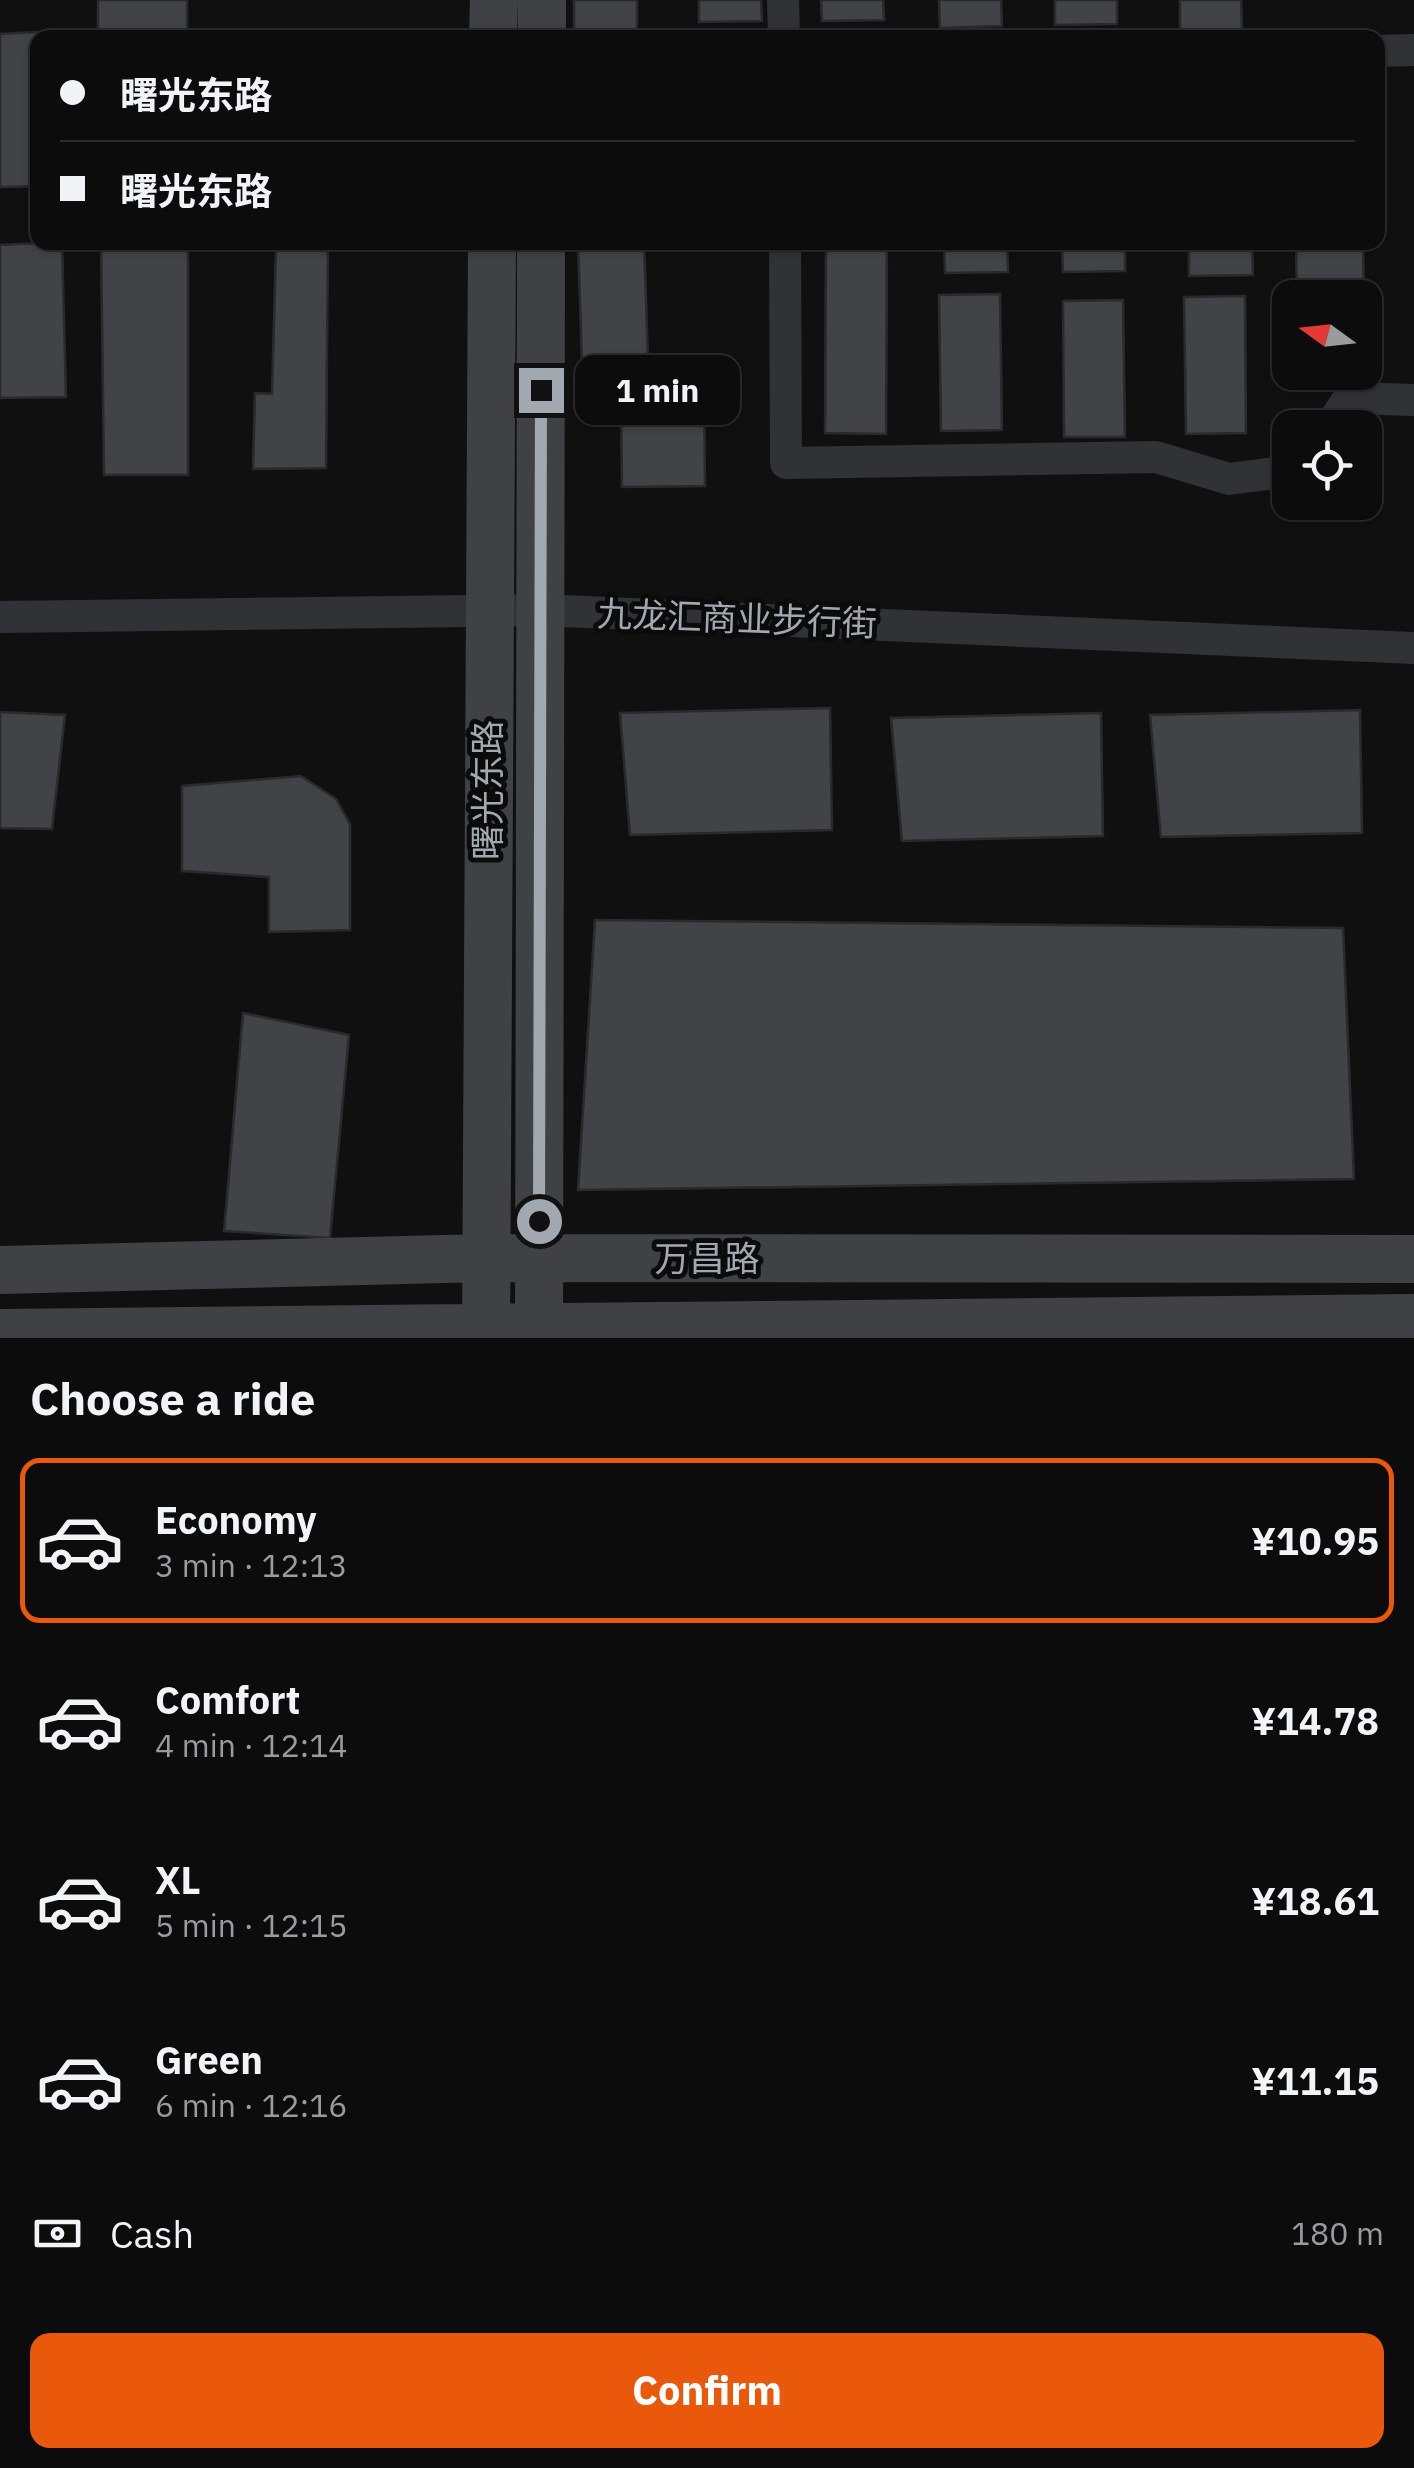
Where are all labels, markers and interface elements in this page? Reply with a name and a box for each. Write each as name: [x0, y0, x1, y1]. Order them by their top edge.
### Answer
text: 曙光东路: [120, 70, 272, 119]
text: 曙光东路: [120, 166, 272, 215]
north arrow: [1272, 280, 1382, 390]
map controls: [1272, 280, 1382, 520]
callout: 1 min: [576, 355, 741, 425]
route end: [519, 368, 564, 413]
text: 1 min: [616, 369, 699, 411]
button: locate: [1272, 410, 1382, 520]
street label: 九龙汇商业步行街: [596, 590, 878, 646]
street label: 曙光东路: [464, 720, 510, 860]
route start: [517, 1199, 562, 1244]
street label: 万昌路: [654, 1235, 760, 1281]
text: Choose a ride: [30, 1369, 315, 1427]
text: Economy: [155, 1495, 317, 1544]
icon: car: [35, 1496, 125, 1586]
text: ¥10.95: [1251, 1516, 1379, 1565]
text: 3 min · 12:13: [155, 1544, 348, 1586]
text: Comfort: [155, 1675, 300, 1724]
icon: car: [35, 1676, 125, 1766]
text: ¥14.78: [1251, 1696, 1379, 1745]
text: 4 min · 12:14: [155, 1724, 348, 1766]
text: XL: [155, 1855, 201, 1904]
icon: car: [35, 1856, 125, 1946]
text: ¥18.61: [1251, 1876, 1379, 1925]
text: 5 min · 12:15: [155, 1904, 348, 1946]
text: Green: [155, 2035, 263, 2084]
icon: car: [35, 2036, 125, 2126]
text: ¥11.15: [1251, 2056, 1379, 2105]
text: 6 min · 12:16: [155, 2084, 348, 2126]
icon: cash: [30, 2206, 85, 2261]
text: Cash: [110, 2209, 194, 2258]
text: 180 m: [1291, 2212, 1384, 2254]
button: Confirm: [30, 2333, 1384, 2448]

